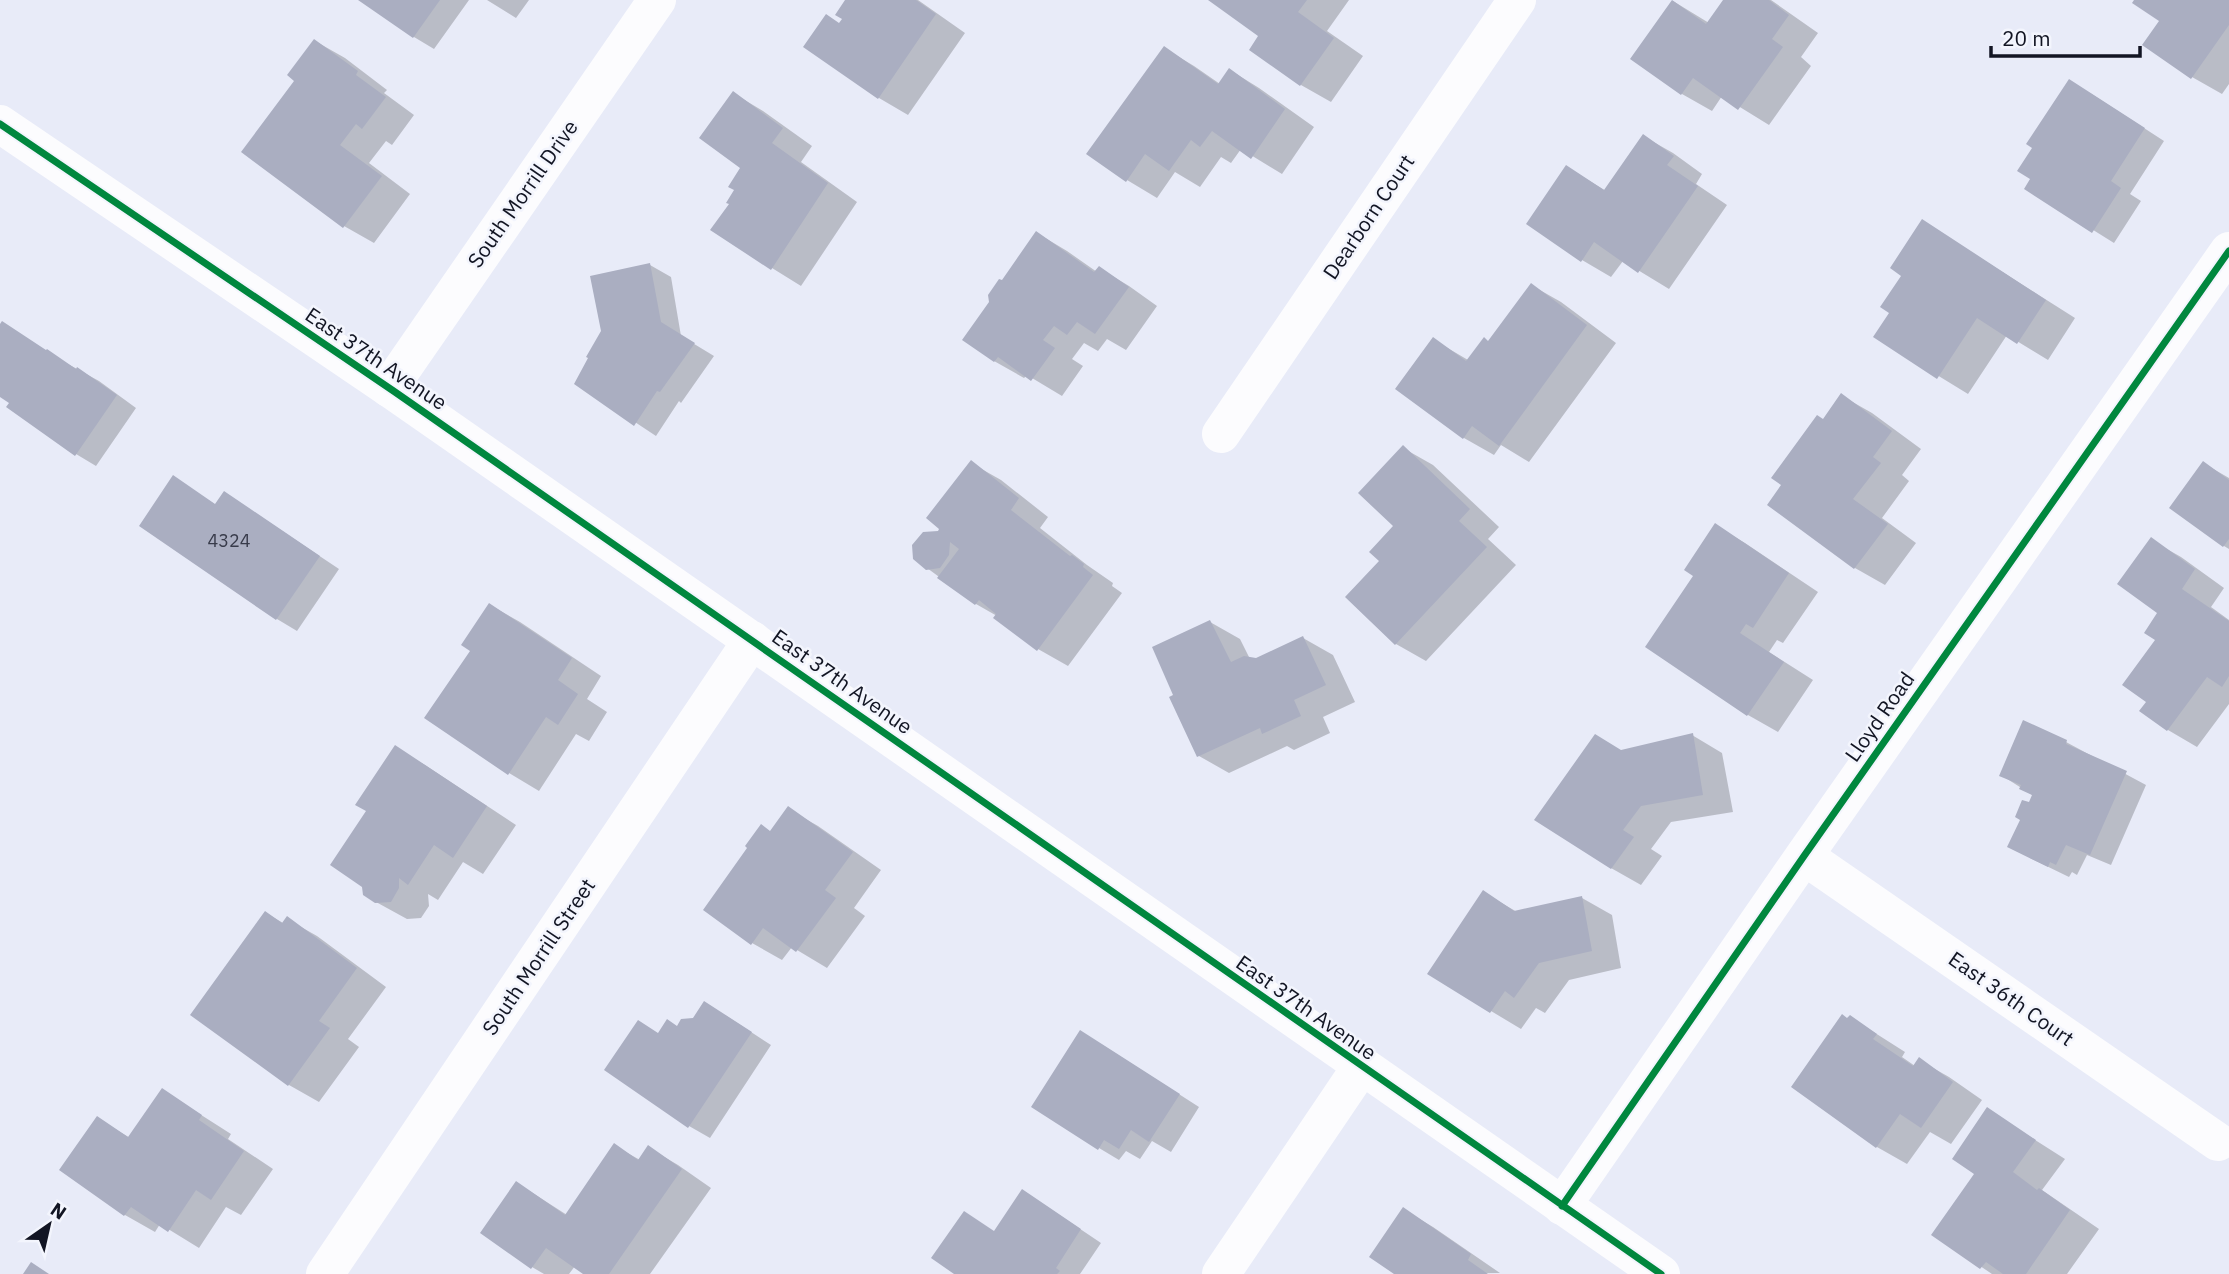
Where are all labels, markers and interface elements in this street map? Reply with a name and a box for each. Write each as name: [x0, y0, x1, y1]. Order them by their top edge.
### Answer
scale bar: [1991, 14, 2140, 58]
text: 20 m: [2002, 24, 2051, 52]
street label: South Morrill Drive: [461, 114, 584, 273]
street label: Dearborn Court: [1316, 149, 1420, 284]
street label: East 37th Avenue: [300, 300, 453, 416]
house number: 4324: [207, 529, 251, 552]
street label: East 37th Avenue: [767, 622, 918, 740]
street label: Lloyd Road: [1838, 666, 1920, 767]
street label: South Morrill Street: [475, 873, 601, 1040]
street label: East 36th Court: [1943, 944, 2080, 1052]
street label: East 37th Avenue: [1231, 948, 1382, 1066]
north arrow: [14, 1190, 84, 1260]
text: N: [46, 1197, 71, 1225]

